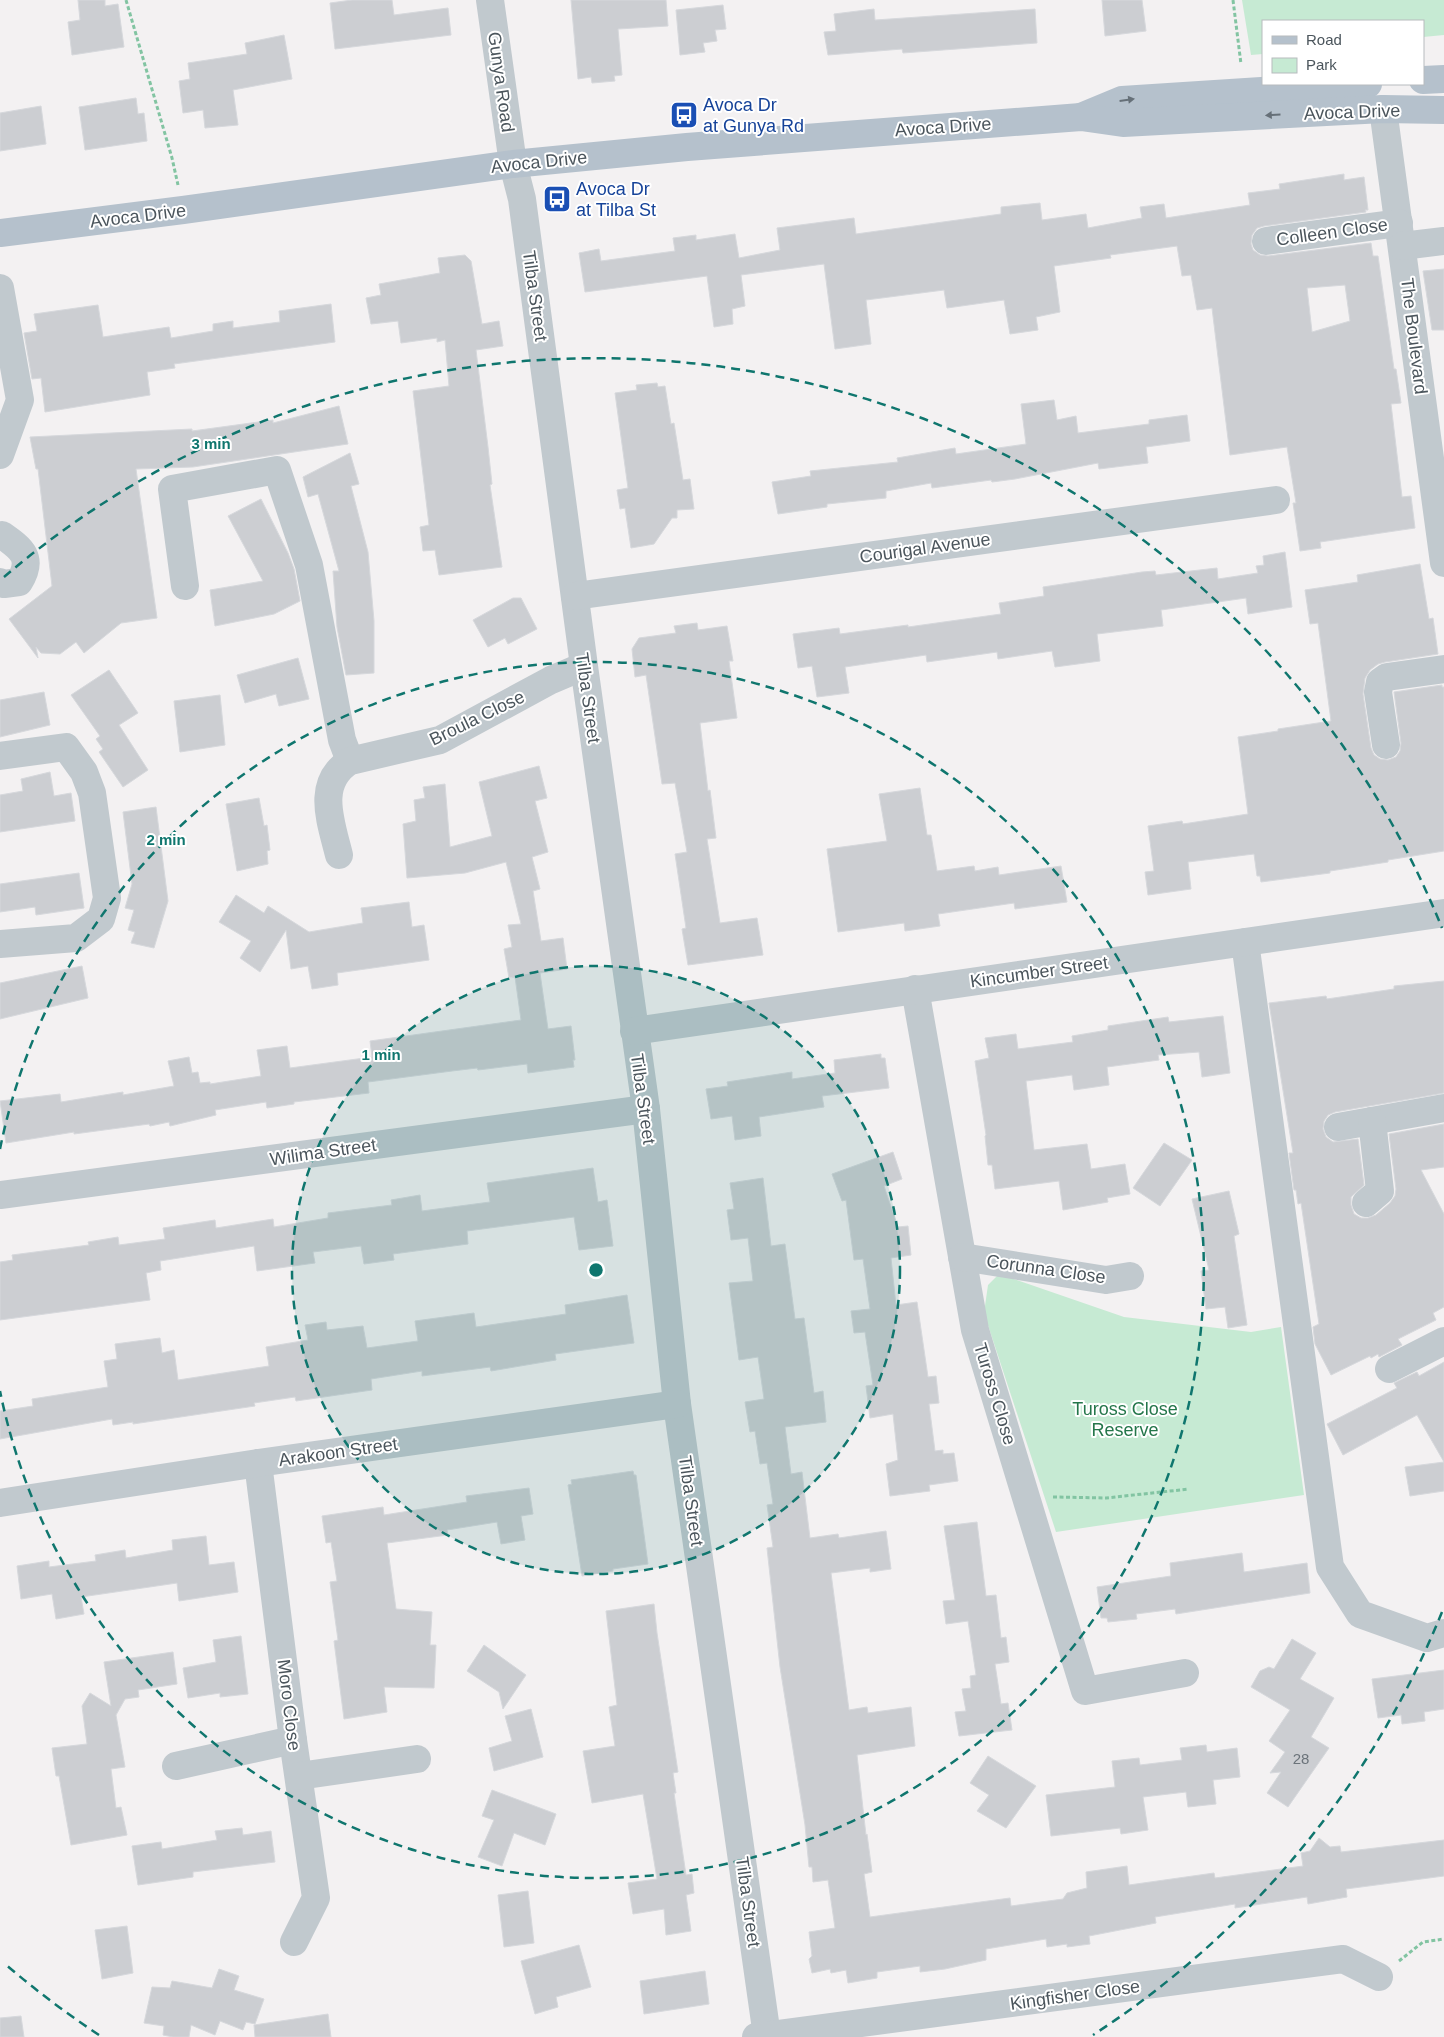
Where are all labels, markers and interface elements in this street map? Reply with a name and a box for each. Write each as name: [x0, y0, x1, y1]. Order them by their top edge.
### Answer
legend: [1262, 20, 1424, 85]
street label: Gunya Road: [484, 31, 518, 133]
text: Road: [1306, 31, 1342, 48]
text: Park: [1306, 56, 1337, 73]
place label: Avoca Dr at Gunya Rd: [703, 95, 804, 136]
one-way arrow: [1119, 96, 1135, 104]
bus stop icon: Avoca Dr at Gunya Rd: [669, 100, 699, 130]
street label: Avoca Drive: [1303, 100, 1401, 124]
one-way arrow: [1265, 112, 1281, 120]
street label: Avoca Drive: [894, 114, 992, 140]
street label: Avoca Drive: [490, 147, 588, 177]
place label: Avoca Dr at Tilba St: [576, 179, 656, 220]
bus stop icon: Avoca Dr at Tilba St: [542, 184, 572, 214]
street label: Avoca Drive: [89, 200, 187, 232]
street label: Colleen Close: [1275, 214, 1389, 250]
street label: Tilba Street: [519, 249, 551, 343]
street label: The Boulevard: [1397, 277, 1431, 395]
text: 3 min: [191, 435, 231, 452]
street label: Courigal Avenue: [858, 529, 992, 567]
street label: Tilba Street: [572, 651, 604, 745]
street label: Broula Close: [426, 686, 528, 750]
text: 2 min: [146, 831, 186, 848]
street label: Kincumber Street: [969, 952, 1109, 992]
text: 1 min: [361, 1046, 401, 1063]
street label: Tilba Street: [627, 1052, 659, 1146]
street label: Wilima Street: [269, 1135, 377, 1169]
street label: Corunna Close: [985, 1251, 1107, 1287]
centre of rings: [587, 1261, 605, 1279]
street label: Tuross Close: [970, 1341, 1020, 1447]
park label: Tuross Close Reserve: [1072, 1399, 1178, 1440]
street label: Arakoon Street: [277, 1434, 399, 1470]
street label: Tilba Street: [675, 1454, 707, 1548]
street label: Moro Close: [273, 1658, 305, 1752]
house number: 28: [1293, 1750, 1309, 1767]
street label: Tilba Street: [732, 1855, 764, 1949]
street label: Kingfisher Close: [1009, 1976, 1141, 2014]

